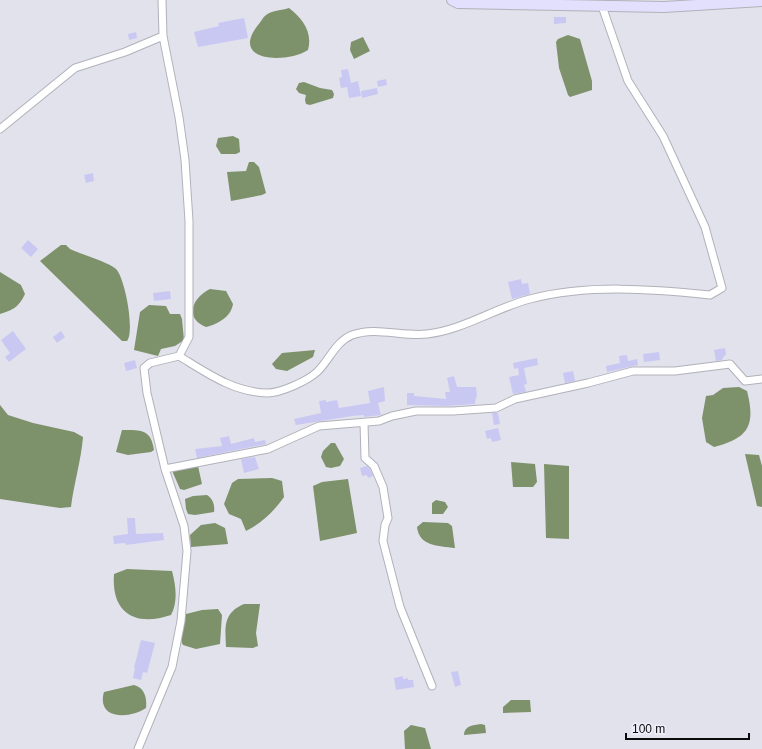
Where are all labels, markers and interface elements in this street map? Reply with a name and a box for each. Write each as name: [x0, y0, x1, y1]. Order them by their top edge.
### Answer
scale bar: [626, 715, 749, 741]
text: 100 m: [632, 722, 665, 736]

